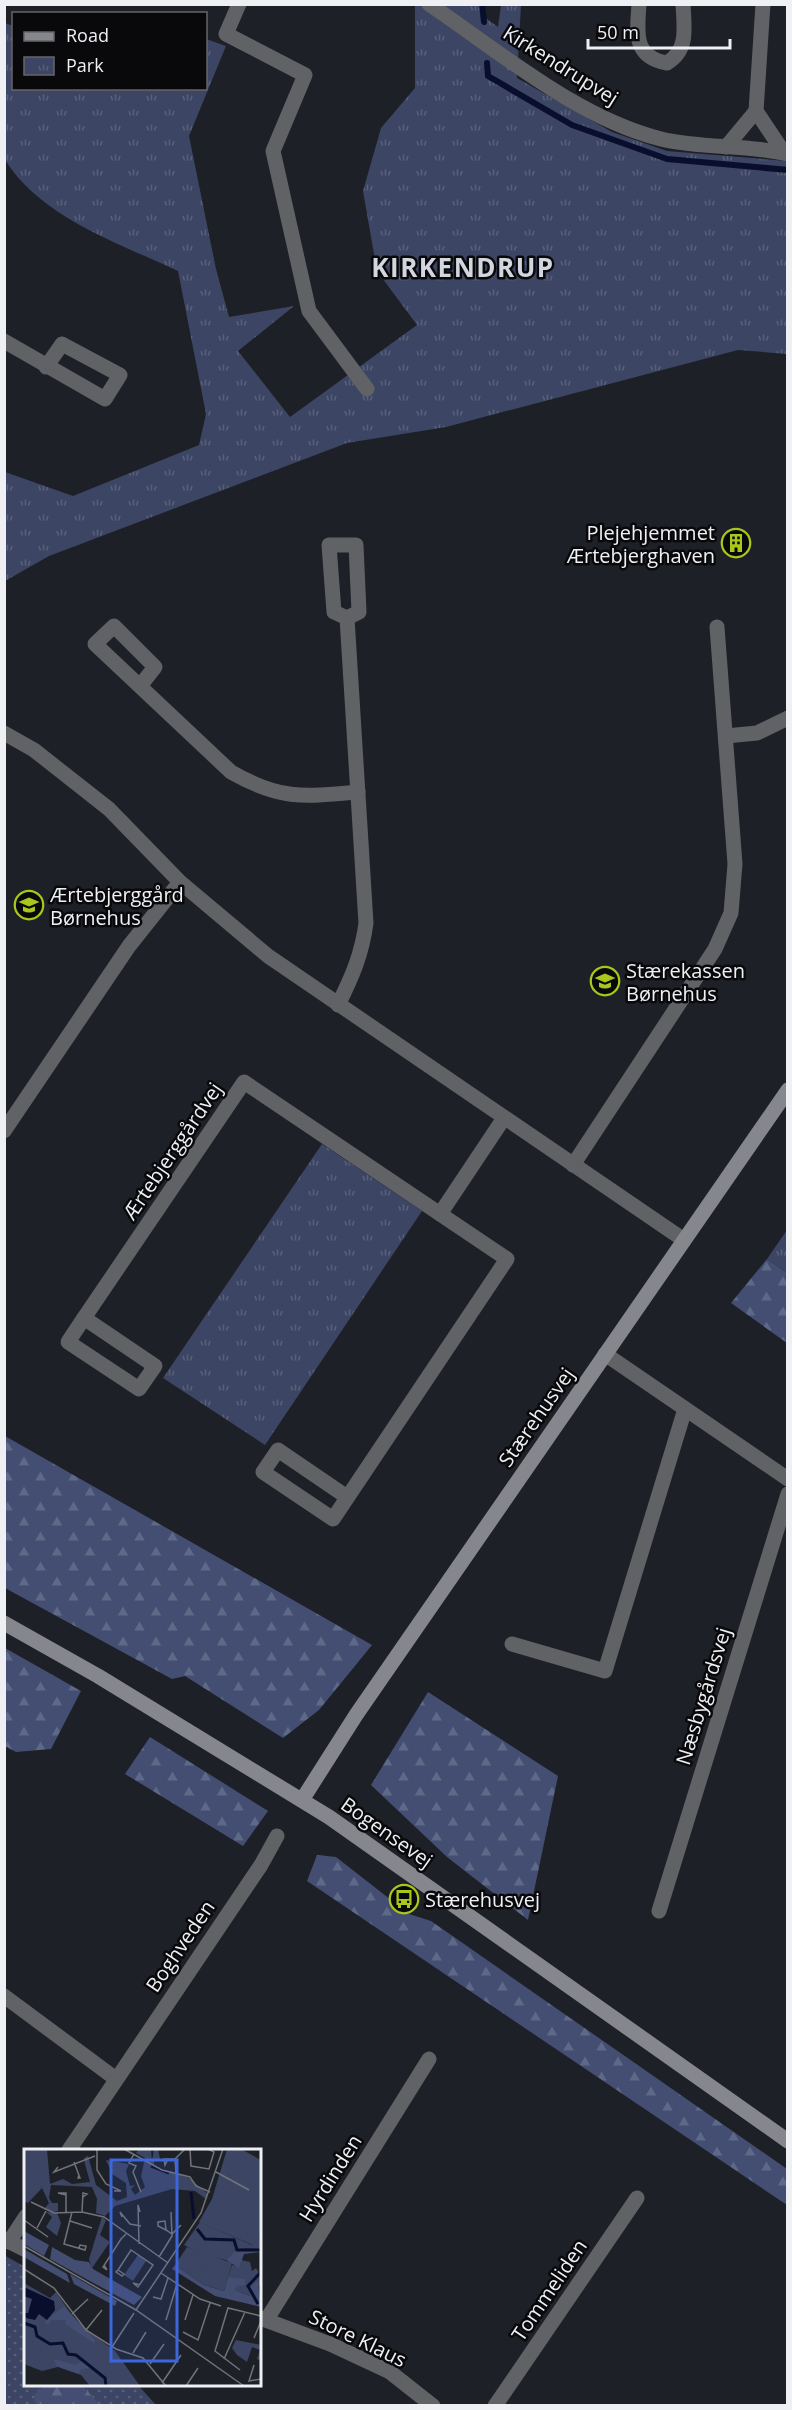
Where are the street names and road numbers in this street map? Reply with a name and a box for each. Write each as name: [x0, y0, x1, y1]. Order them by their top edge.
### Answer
street label: Kirkendrupvej: [498, 19, 624, 111]
street label: Ærtebjerggårdvej: [115, 1077, 228, 1226]
street label: Stærehusvej: [492, 1362, 580, 1472]
street label: Næsbygårdsvej: [669, 1624, 737, 1768]
street label: Bogensevej: [336, 1790, 438, 1874]
street label: Boghveden: [139, 1895, 221, 1997]
street label: Hyrdinden: [293, 2129, 367, 2227]
street label: Tommeliden: [505, 2234, 593, 2346]
street label: Store Klaus: [305, 2303, 411, 2373]

